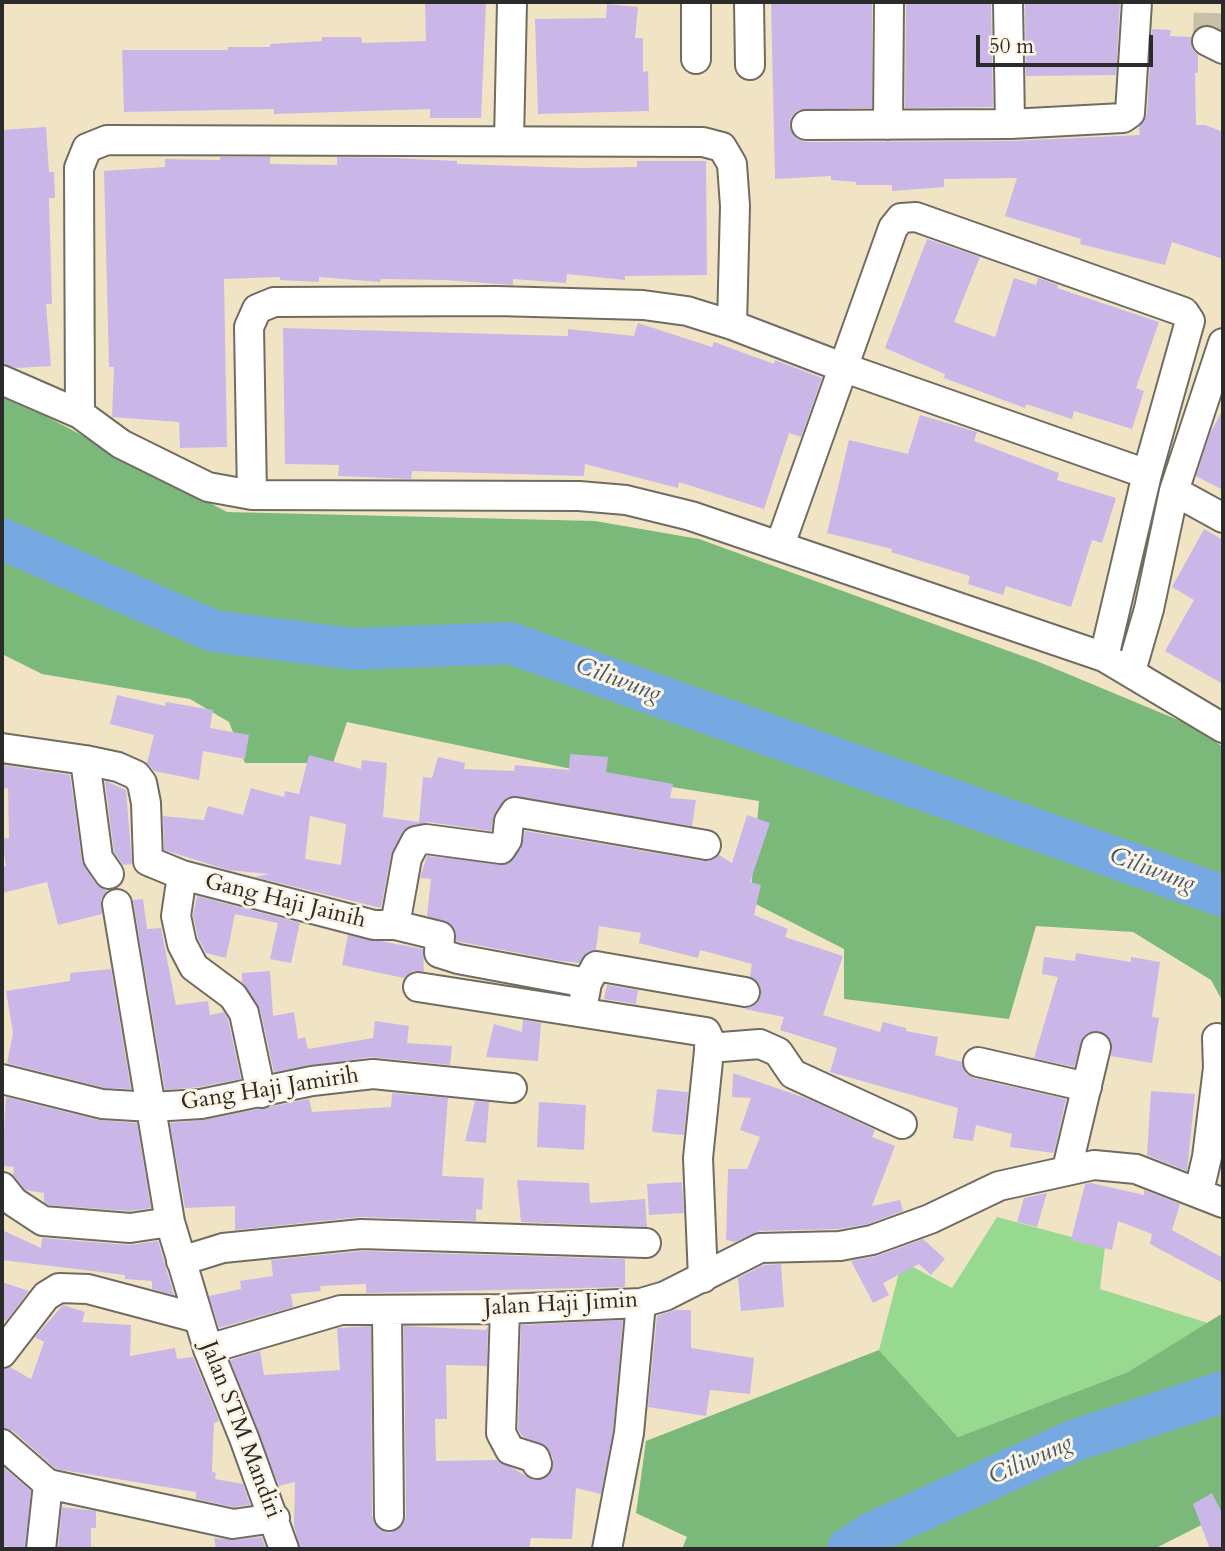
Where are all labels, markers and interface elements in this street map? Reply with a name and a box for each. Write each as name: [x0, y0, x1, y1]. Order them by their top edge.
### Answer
scale bar: [980, 21, 1157, 65]
text: 50 m: [989, 32, 1034, 61]
water label: Ciliwung: [571, 652, 665, 710]
water label: Ciliwung: [1105, 842, 1199, 900]
street label: Gang Haji Jainih: [202, 869, 368, 935]
street label: Gang Haji Jamirih: [179, 1062, 361, 1118]
street label: Jalan Haji Jimin: [483, 1287, 639, 1323]
street label: Jalan STM Mandiri: [194, 1338, 286, 1522]
water label: Ciliwung: [985, 1430, 1077, 1492]

